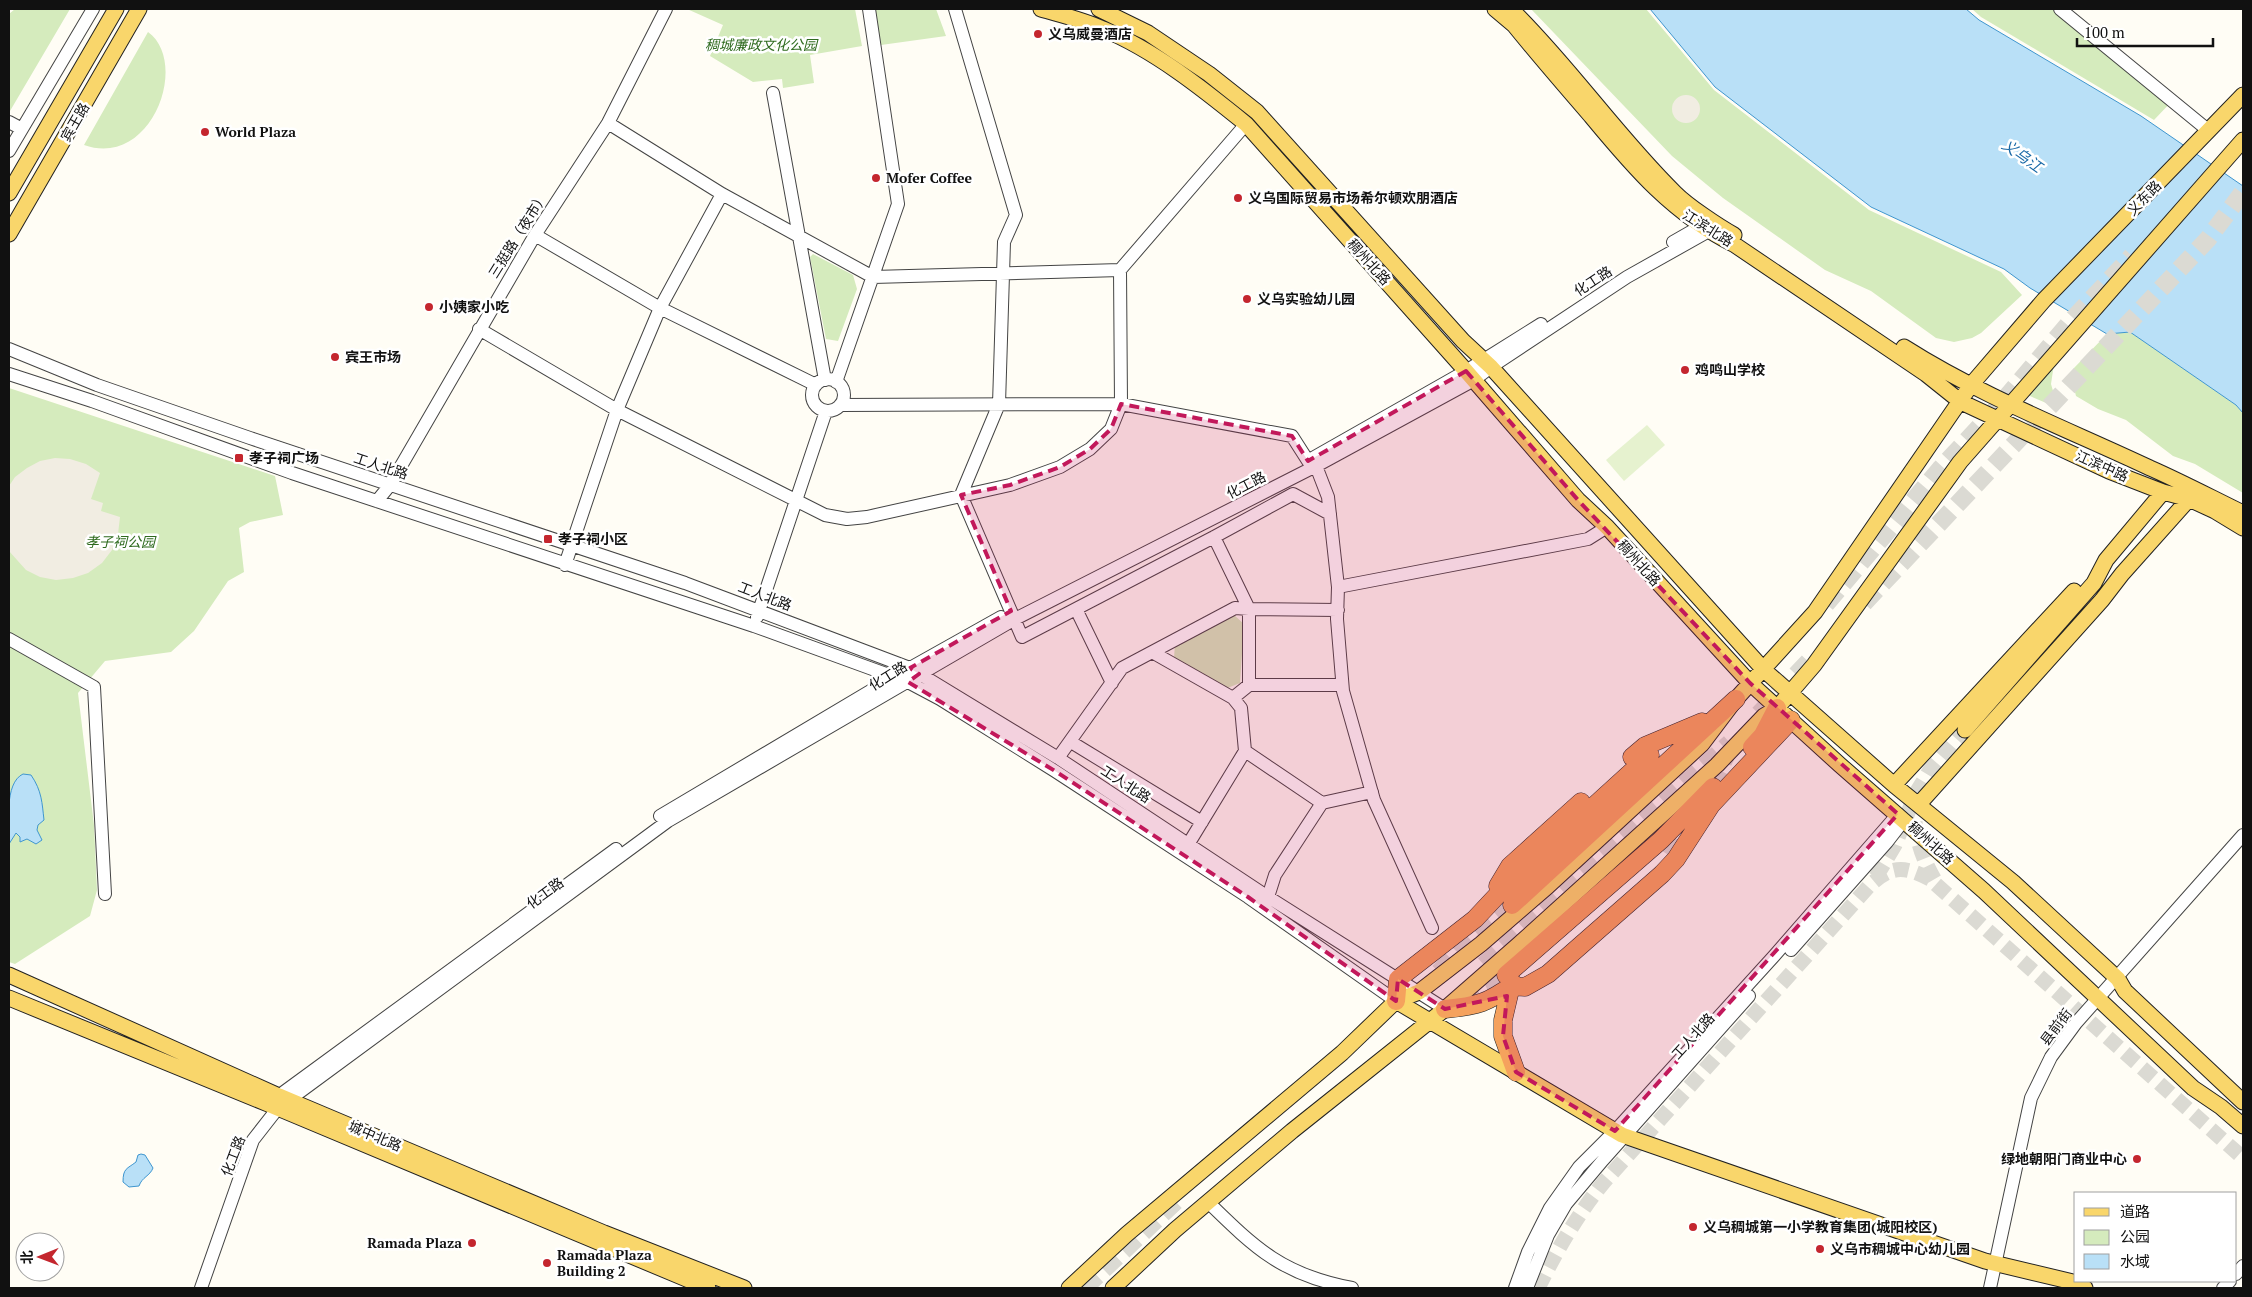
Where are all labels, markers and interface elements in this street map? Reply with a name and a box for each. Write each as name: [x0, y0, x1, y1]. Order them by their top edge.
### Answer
scale bar: [2077, 15, 2213, 47]
text: 100 m: [2084, 22, 2125, 42]
place label: 义乌威曼酒店: [1048, 24, 1132, 43]
marker: 义乌威曼酒店: [1032, 28, 1044, 40]
park label: 稠城廉政文化公园: [705, 35, 819, 54]
street label: 宾王路: [56, 99, 93, 145]
place label: World Plaza: [215, 122, 296, 141]
marker: World Plaza: [199, 126, 211, 138]
water label: 义乌江: [1998, 134, 2048, 177]
place label: Mofer Coffee: [886, 168, 973, 187]
marker: Mofer Coffee: [870, 172, 882, 184]
street label: 义东路: [2122, 176, 2165, 219]
street label: 三挺路（夜市）: [484, 188, 552, 281]
place label: 义乌国际贸易市场希尔顿欢朋酒店: [1248, 188, 1458, 207]
marker: 义乌国际贸易市场希尔顿欢朋酒店: [1232, 192, 1244, 204]
street label: 江滨北路: [1679, 205, 1737, 250]
street label: 稠州北路: [1344, 235, 1395, 289]
street label: 化工路: [1570, 261, 1616, 300]
place label: 义乌实验幼儿园: [1257, 289, 1355, 308]
marker: 义乌实验幼儿园: [1241, 293, 1253, 305]
place label: 小姨家小吃: [439, 297, 509, 316]
marker: 小姨家小吃: [423, 301, 435, 313]
place label: 宾王市场: [345, 347, 401, 366]
marker: 宾王市场: [329, 351, 341, 363]
place label: 鸡鸣山学校: [1695, 360, 1765, 379]
marker: 鸡鸣山学校: [1679, 364, 1691, 376]
street label: 江滨中路: [2073, 445, 2132, 486]
place label: 孝子祠广场: [249, 448, 319, 467]
street label: 工人北路: [352, 448, 411, 483]
marker: 孝子祠广场: [233, 452, 245, 464]
street label: 化工路: [1223, 467, 1269, 503]
place label: 孝子祠小区: [558, 529, 628, 548]
park label: 孝子祠公园: [85, 532, 157, 551]
marker: 孝子祠小区: [542, 533, 554, 545]
street label: 稠州北路: [1614, 536, 1665, 590]
street label: 工人北路: [736, 577, 795, 614]
street label: 化工路: [865, 656, 911, 695]
street label: 工人北路: [1098, 760, 1155, 807]
street label: 稠州北路: [1904, 817, 1958, 868]
street label: 化工路: [522, 873, 567, 913]
street label: 县前街: [2035, 1004, 2076, 1049]
street label: 工人北路: [1667, 1009, 1718, 1063]
street label: 城中北路: [346, 1116, 405, 1155]
street label: 化工路: [216, 1133, 249, 1179]
place label: 绿地朝阳门商业中心: [2001, 1149, 2127, 1168]
marker: 绿地朝阳门商业中心: [2131, 1153, 2143, 1165]
legend: [2074, 1192, 2237, 1282]
text: 道路: [2120, 1201, 2150, 1221]
place label: 义乌稠城第一小学教育集团(城阳校区): [1703, 1217, 1938, 1236]
marker: 义乌稠城第一小学教育集团(城阳校区): [1687, 1221, 1699, 1233]
text: 公园: [2120, 1226, 2150, 1246]
north arrow: [15, 1232, 65, 1282]
place label: Ramada Plaza: [367, 1233, 462, 1252]
marker: Ramada Plaza: [466, 1237, 478, 1249]
place label: 义乌市稠城中心幼儿园: [1830, 1239, 1970, 1258]
marker: 义乌市稠城中心幼儿园: [1814, 1243, 1826, 1255]
place label: Ramada Plaza Building 2: [557, 1245, 652, 1280]
text: 北: [17, 1250, 36, 1264]
text: 水域: [2120, 1251, 2150, 1271]
marker: Ramada Plaza Building 2: [541, 1257, 553, 1269]

